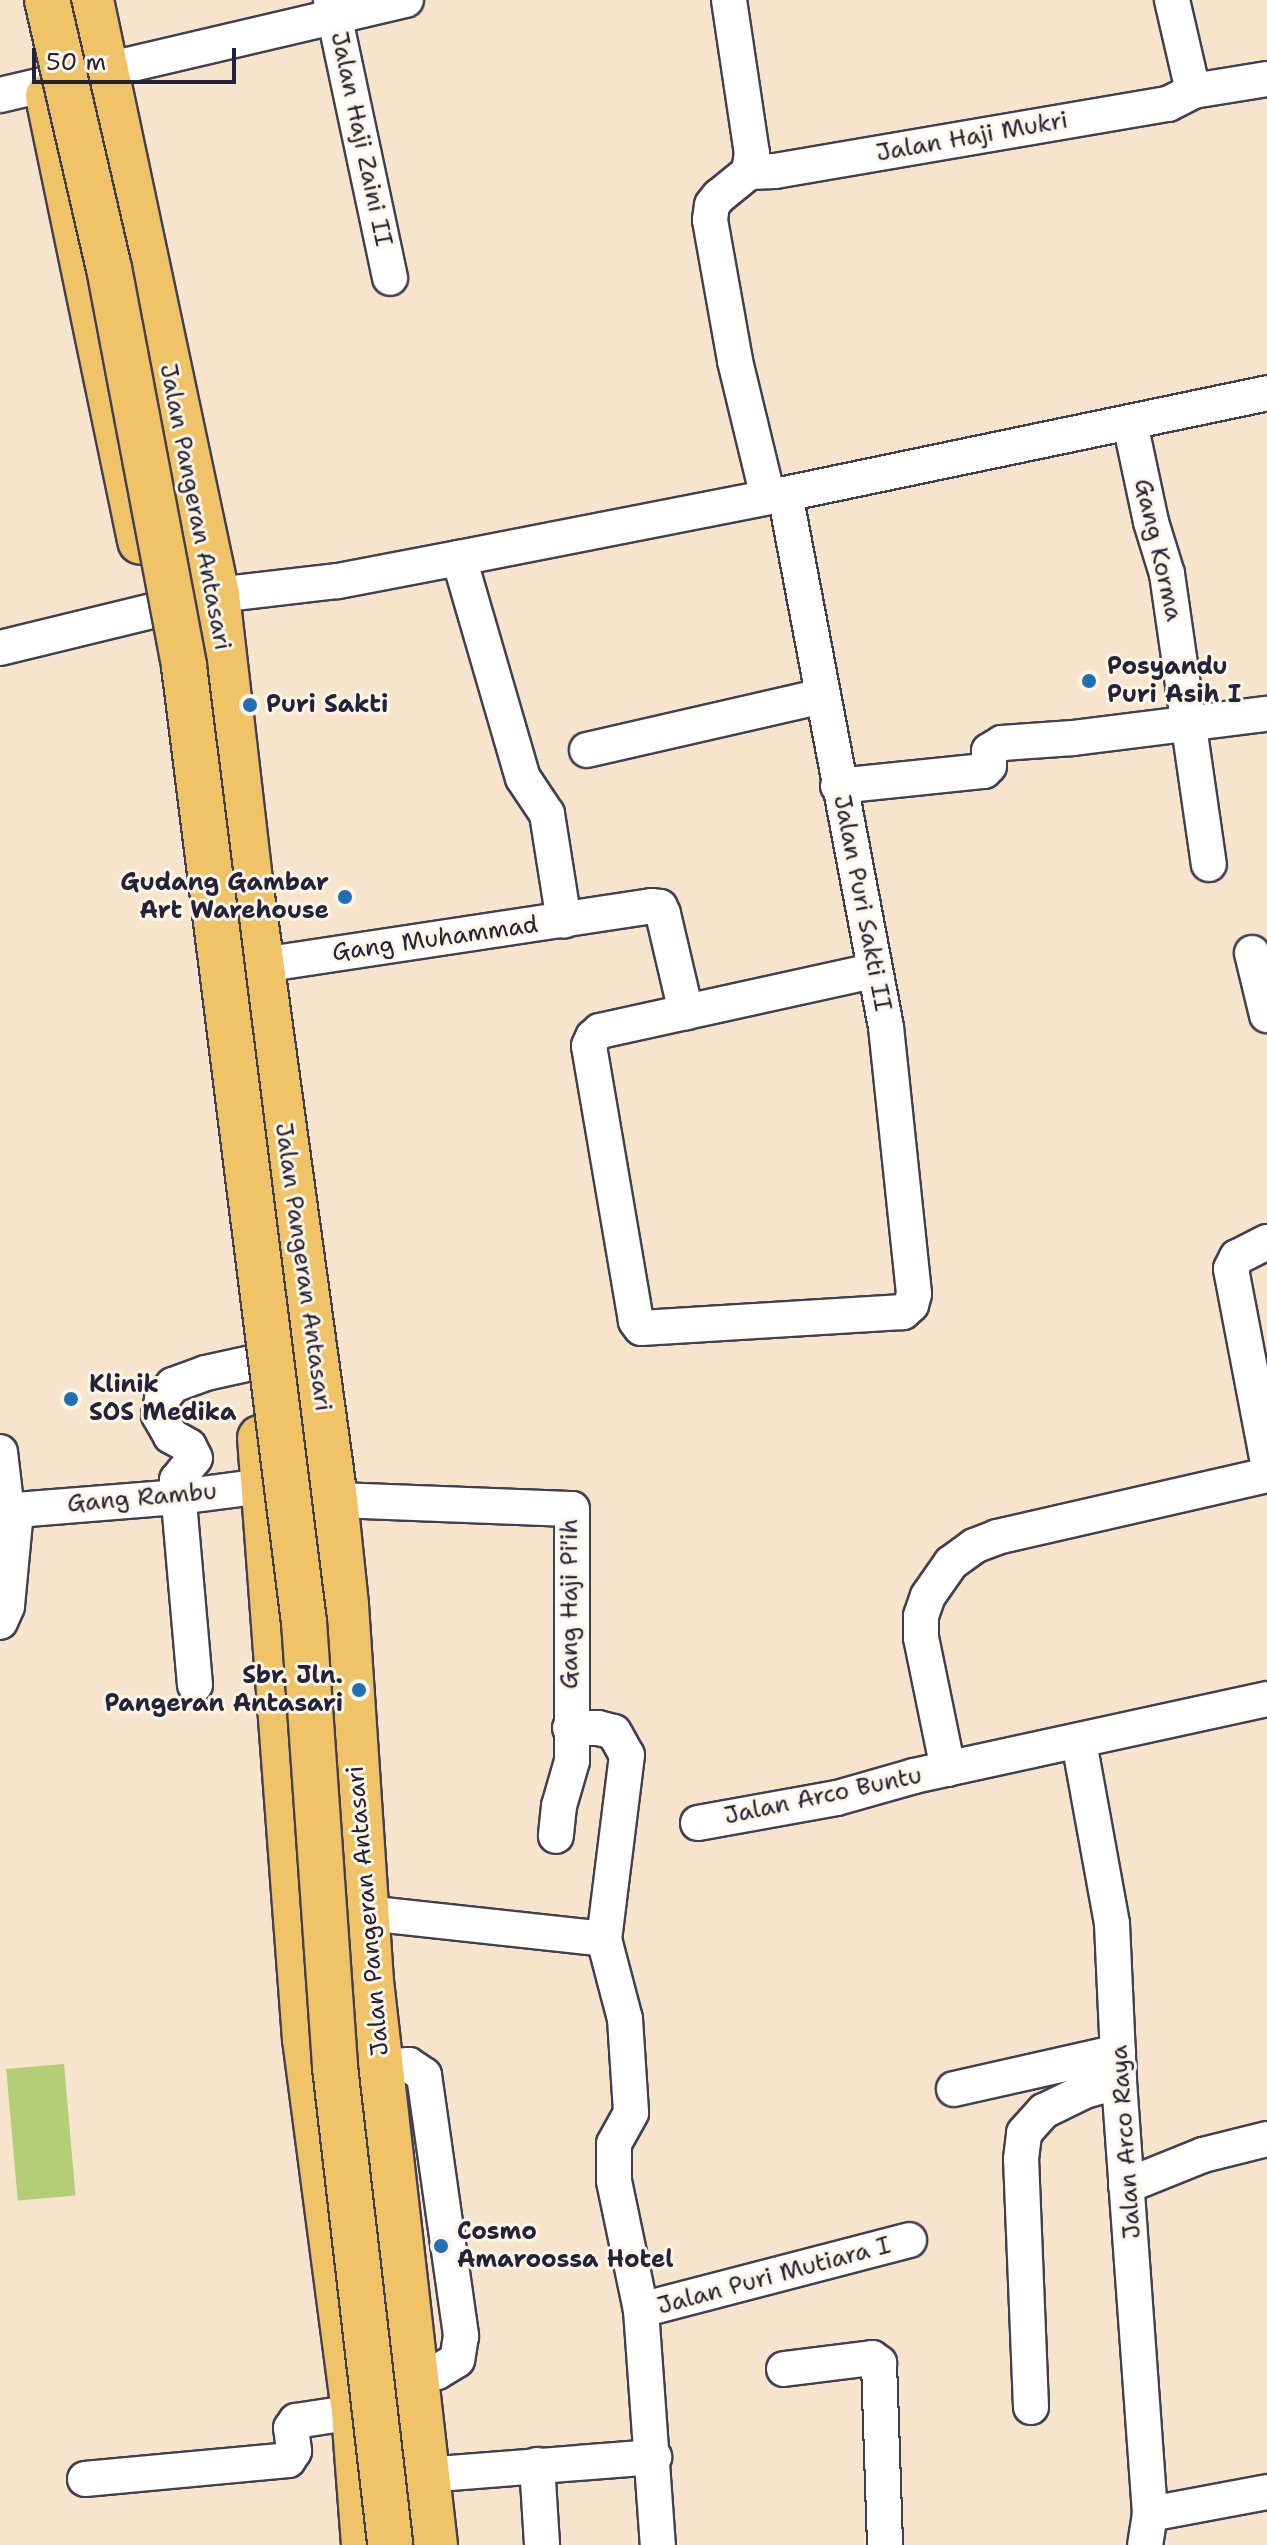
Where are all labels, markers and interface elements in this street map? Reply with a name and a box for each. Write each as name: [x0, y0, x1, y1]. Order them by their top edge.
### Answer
street label: Jalan Haji Zaini II: [324, 29, 398, 249]
scale bar: [36, 32, 240, 82]
text: 50 m: [46, 46, 106, 78]
street label: Jalan Haji Mukri: [874, 106, 1070, 168]
street label: Jalan Pangeran Antasari: [153, 361, 237, 653]
street label: Gang Korma: [1128, 476, 1188, 624]
place label: Posyandu Puri Asih I: [1107, 653, 1241, 709]
marker: Posyandu Puri Asih I: [1078, 670, 1100, 692]
place label: Puri Sakti: [266, 691, 388, 719]
marker: Puri Sakti: [241, 696, 259, 714]
street label: Jalan Puri Sakti II: [827, 792, 897, 1014]
place label: Gudang Gambar Art Warehouse: [120, 869, 329, 925]
marker: Gudang Gambar Art Warehouse: [336, 888, 354, 906]
street label: Gang Muhammad: [330, 910, 540, 968]
street label: Jalan Pangeran Antasari: [268, 1121, 338, 1413]
place label: Klinik SOS Medika: [89, 1371, 236, 1427]
marker: Klinik SOS Medika: [60, 1388, 82, 1410]
street label: Gang Rambu: [66, 1477, 218, 1519]
street label: Gang Haji Pi'ih: [556, 1519, 584, 1689]
place label: Sbr. Jln. Pangeran Antasari: [104, 1662, 343, 1718]
marker: Sbr. Jln. Pangeran Antasari: [350, 1681, 368, 1699]
street label: Jalan Arco Buntu: [722, 1761, 924, 1831]
street label: Jalan Pangeran Antasari: [341, 1765, 395, 2057]
street label: Jalan Arco Raya: [1105, 2044, 1147, 2240]
place label: Cosmo Amaroossa Hotel: [457, 2218, 673, 2274]
street label: Jalan Puri Mutiara I: [654, 2231, 894, 2321]
marker: Cosmo Amaroossa Hotel: [432, 2237, 450, 2255]

